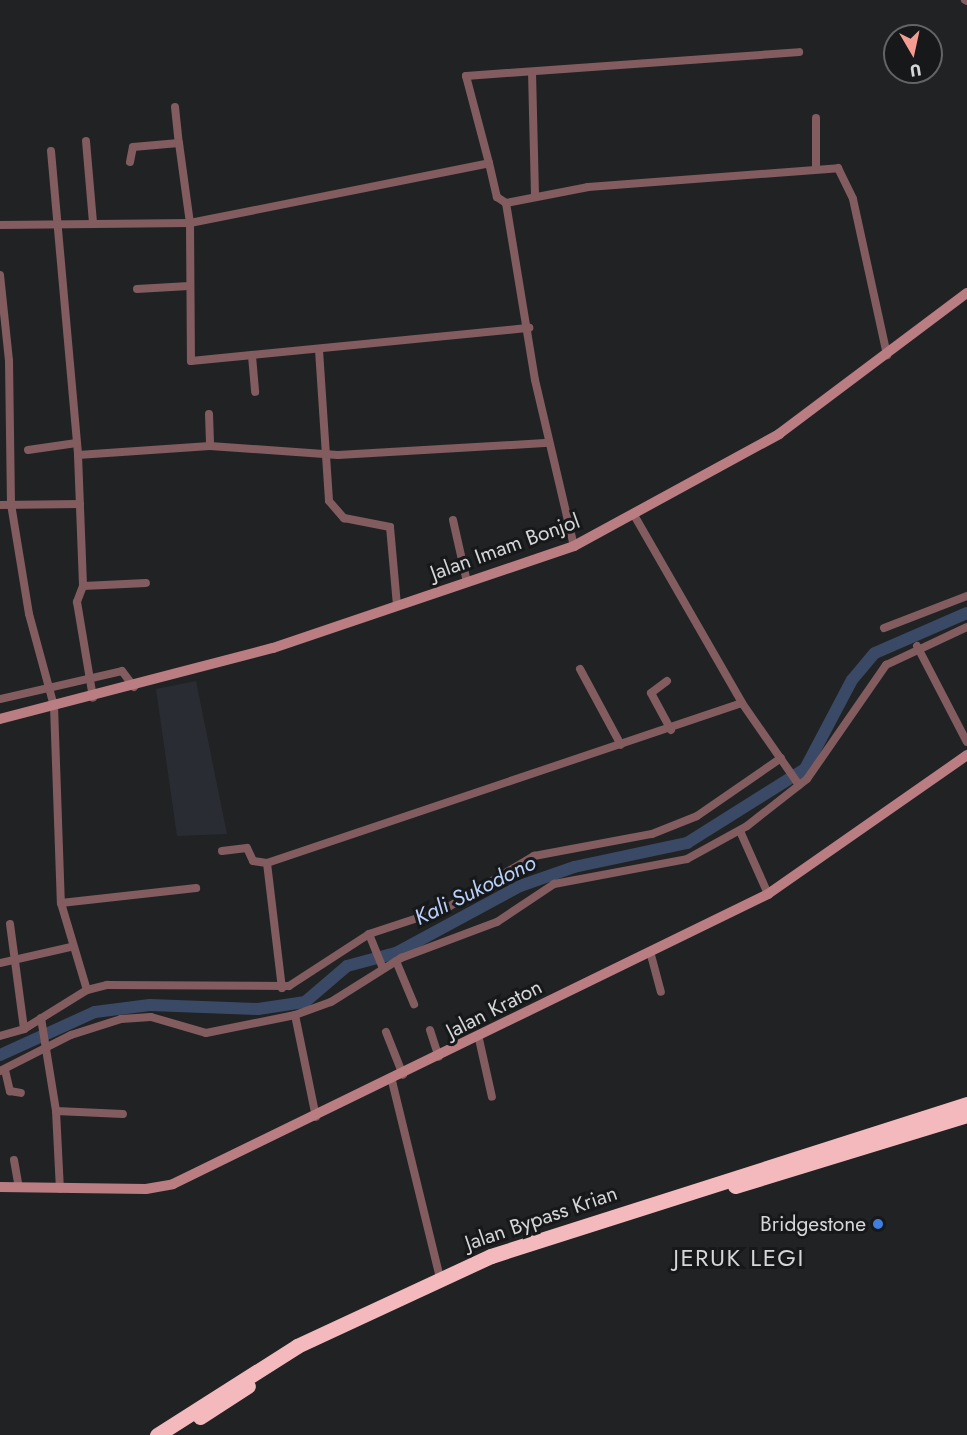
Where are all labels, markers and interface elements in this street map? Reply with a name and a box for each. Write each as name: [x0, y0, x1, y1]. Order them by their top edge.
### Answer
north arrow: [883, 24, 943, 84]
text: U: [908, 58, 923, 83]
street label: Jalan Imam Bonjol: [427, 508, 583, 586]
water label: Kali Sukodono: [410, 849, 540, 931]
street label: Jalan Kraton: [442, 974, 546, 1044]
street label: Jalan Bypass Krian: [462, 1180, 620, 1256]
place label: Bridgestone: [760, 1211, 866, 1237]
marker: Bridgestone: [871, 1217, 885, 1231]
district label: JERUK LEGI: [673, 1244, 805, 1272]

